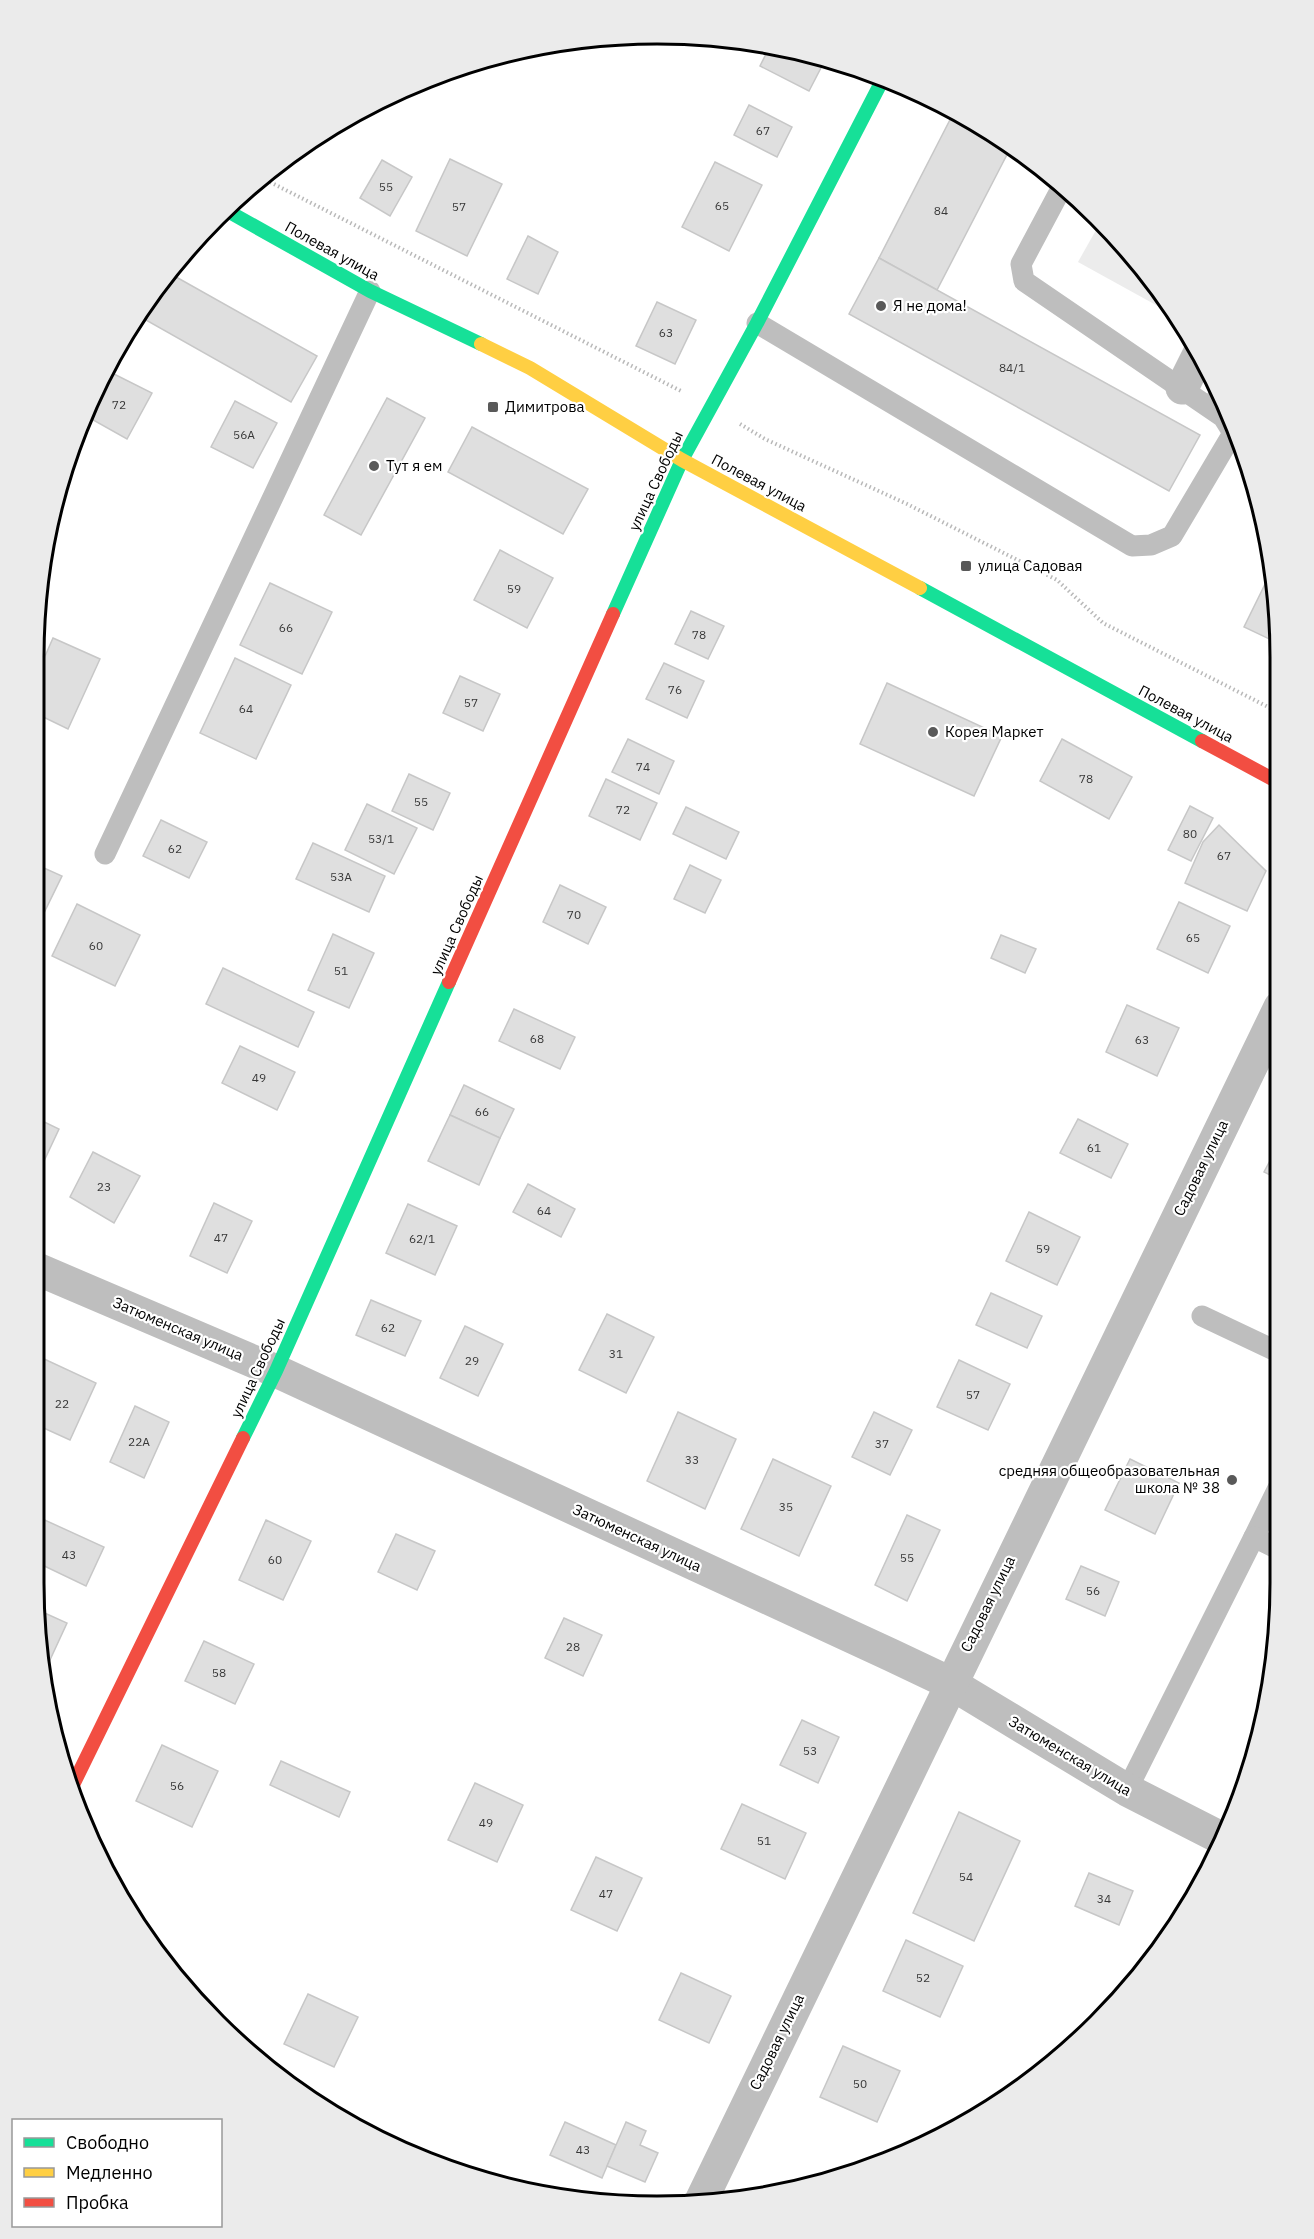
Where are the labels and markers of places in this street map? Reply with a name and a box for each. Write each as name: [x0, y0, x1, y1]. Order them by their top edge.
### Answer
place label: Я не дома!: [893, 296, 967, 315]
marker: Я не дома!: [874, 299, 888, 313]
place label: Димитрова: [505, 397, 584, 416]
marker: Димитрова: [486, 400, 500, 414]
place label: Тут я ем: [386, 456, 442, 475]
marker: Тут я ем: [367, 459, 381, 473]
place label: улица Садовая: [978, 556, 1082, 575]
marker: улица Садовая: [959, 559, 973, 573]
place label: Корея Маркет: [945, 722, 1043, 741]
marker: Корея Маркет: [926, 725, 940, 739]
place label: средняя общеобразовательная школа № 38: [999, 1461, 1220, 1497]
marker: средняя общеобразовательная школа № 38: [1225, 1473, 1239, 1487]

